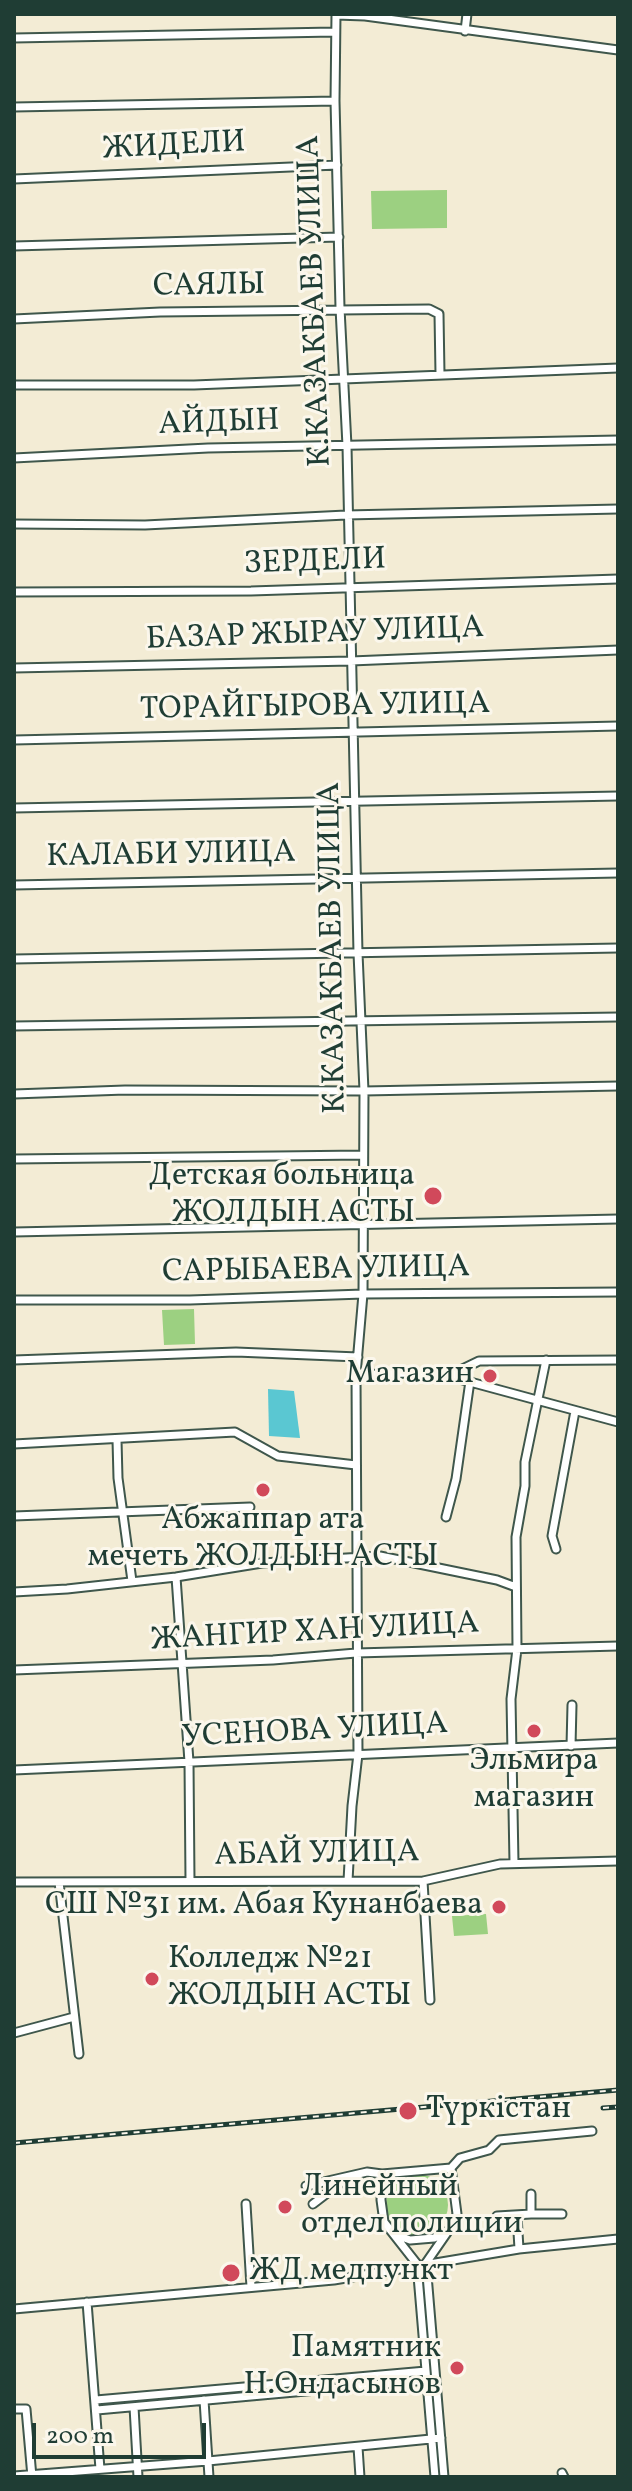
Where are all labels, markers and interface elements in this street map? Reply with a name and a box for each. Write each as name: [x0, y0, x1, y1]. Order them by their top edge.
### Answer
street label: ЖИДЕЛИ: [101, 125, 247, 171]
street label: К.КАЗАКБАЕВ УЛИЦА: [292, 134, 342, 468]
street label: САЯЛЫ: [153, 268, 265, 308]
street label: АЙДЫН: [158, 404, 280, 446]
street label: ЗЕРДЕЛИ: [243, 542, 387, 586]
street label: БАЗАР ЖЫРАУ УЛИЦА: [145, 611, 485, 661]
street label: ТОРАЙГЫРОВА УЛИЦА: [140, 687, 490, 731]
street label: К.КАЗАКБАЕВ УЛИЦА: [313, 782, 357, 1114]
street label: КАЛАБИ УЛИЦА: [46, 836, 296, 878]
place label: Детская больница ЖОЛДЫН АСТЫ: [149, 1159, 415, 1234]
marker: Детская больница ЖОЛДЫН АСТЫ: [422, 1185, 444, 1207]
street label: САРЫБАЕВА УЛИЦА: [162, 1250, 470, 1294]
place label: Магазин: [346, 1357, 474, 1395]
marker: Магазин: [481, 1367, 499, 1385]
marker: Абжаппар ата мечеть ЖОЛДЫН АСТЫ: [254, 1481, 272, 1499]
place label: Абжаппар ата мечеть ЖОЛДЫН АСТЫ: [87, 1503, 439, 1578]
street label: ЖАНГИР ХАН УЛИЦА: [150, 1606, 480, 1662]
street label: УСЕНОВА УЛИЦА: [181, 1707, 449, 1759]
marker: Эльмира магазин: [525, 1722, 543, 1740]
place label: Эльмира магазин: [470, 1744, 598, 1819]
street label: АБАЙ УЛИЦА: [214, 1835, 420, 1877]
place label: СШ №31 им. Абая Кунанбаева: [45, 1888, 483, 1926]
marker: СШ №31 им. Абая Кунанбаева: [490, 1898, 508, 1916]
place label: Колледж №21 ЖОЛДЫН АСТЫ: [168, 1942, 411, 2017]
marker: Колледж №21 ЖОЛДЫН АСТЫ: [143, 1970, 161, 1988]
place label: Түркістан: [426, 2092, 571, 2130]
marker: Түркістан: [397, 2100, 419, 2122]
place label: Линейный отдел полиции: [301, 2170, 522, 2245]
marker: Линейный отдел полиции: [276, 2198, 294, 2216]
place label: ЖД медпункт: [249, 2254, 453, 2292]
marker: ЖД медпункт: [220, 2262, 242, 2284]
place label: Памятник Н.Ондасынов: [243, 2331, 441, 2406]
marker: Памятник Н.Ондасынов: [448, 2359, 466, 2377]
scale bar: [36, 2407, 210, 2457]
text: 200 m: [46, 2420, 114, 2454]

